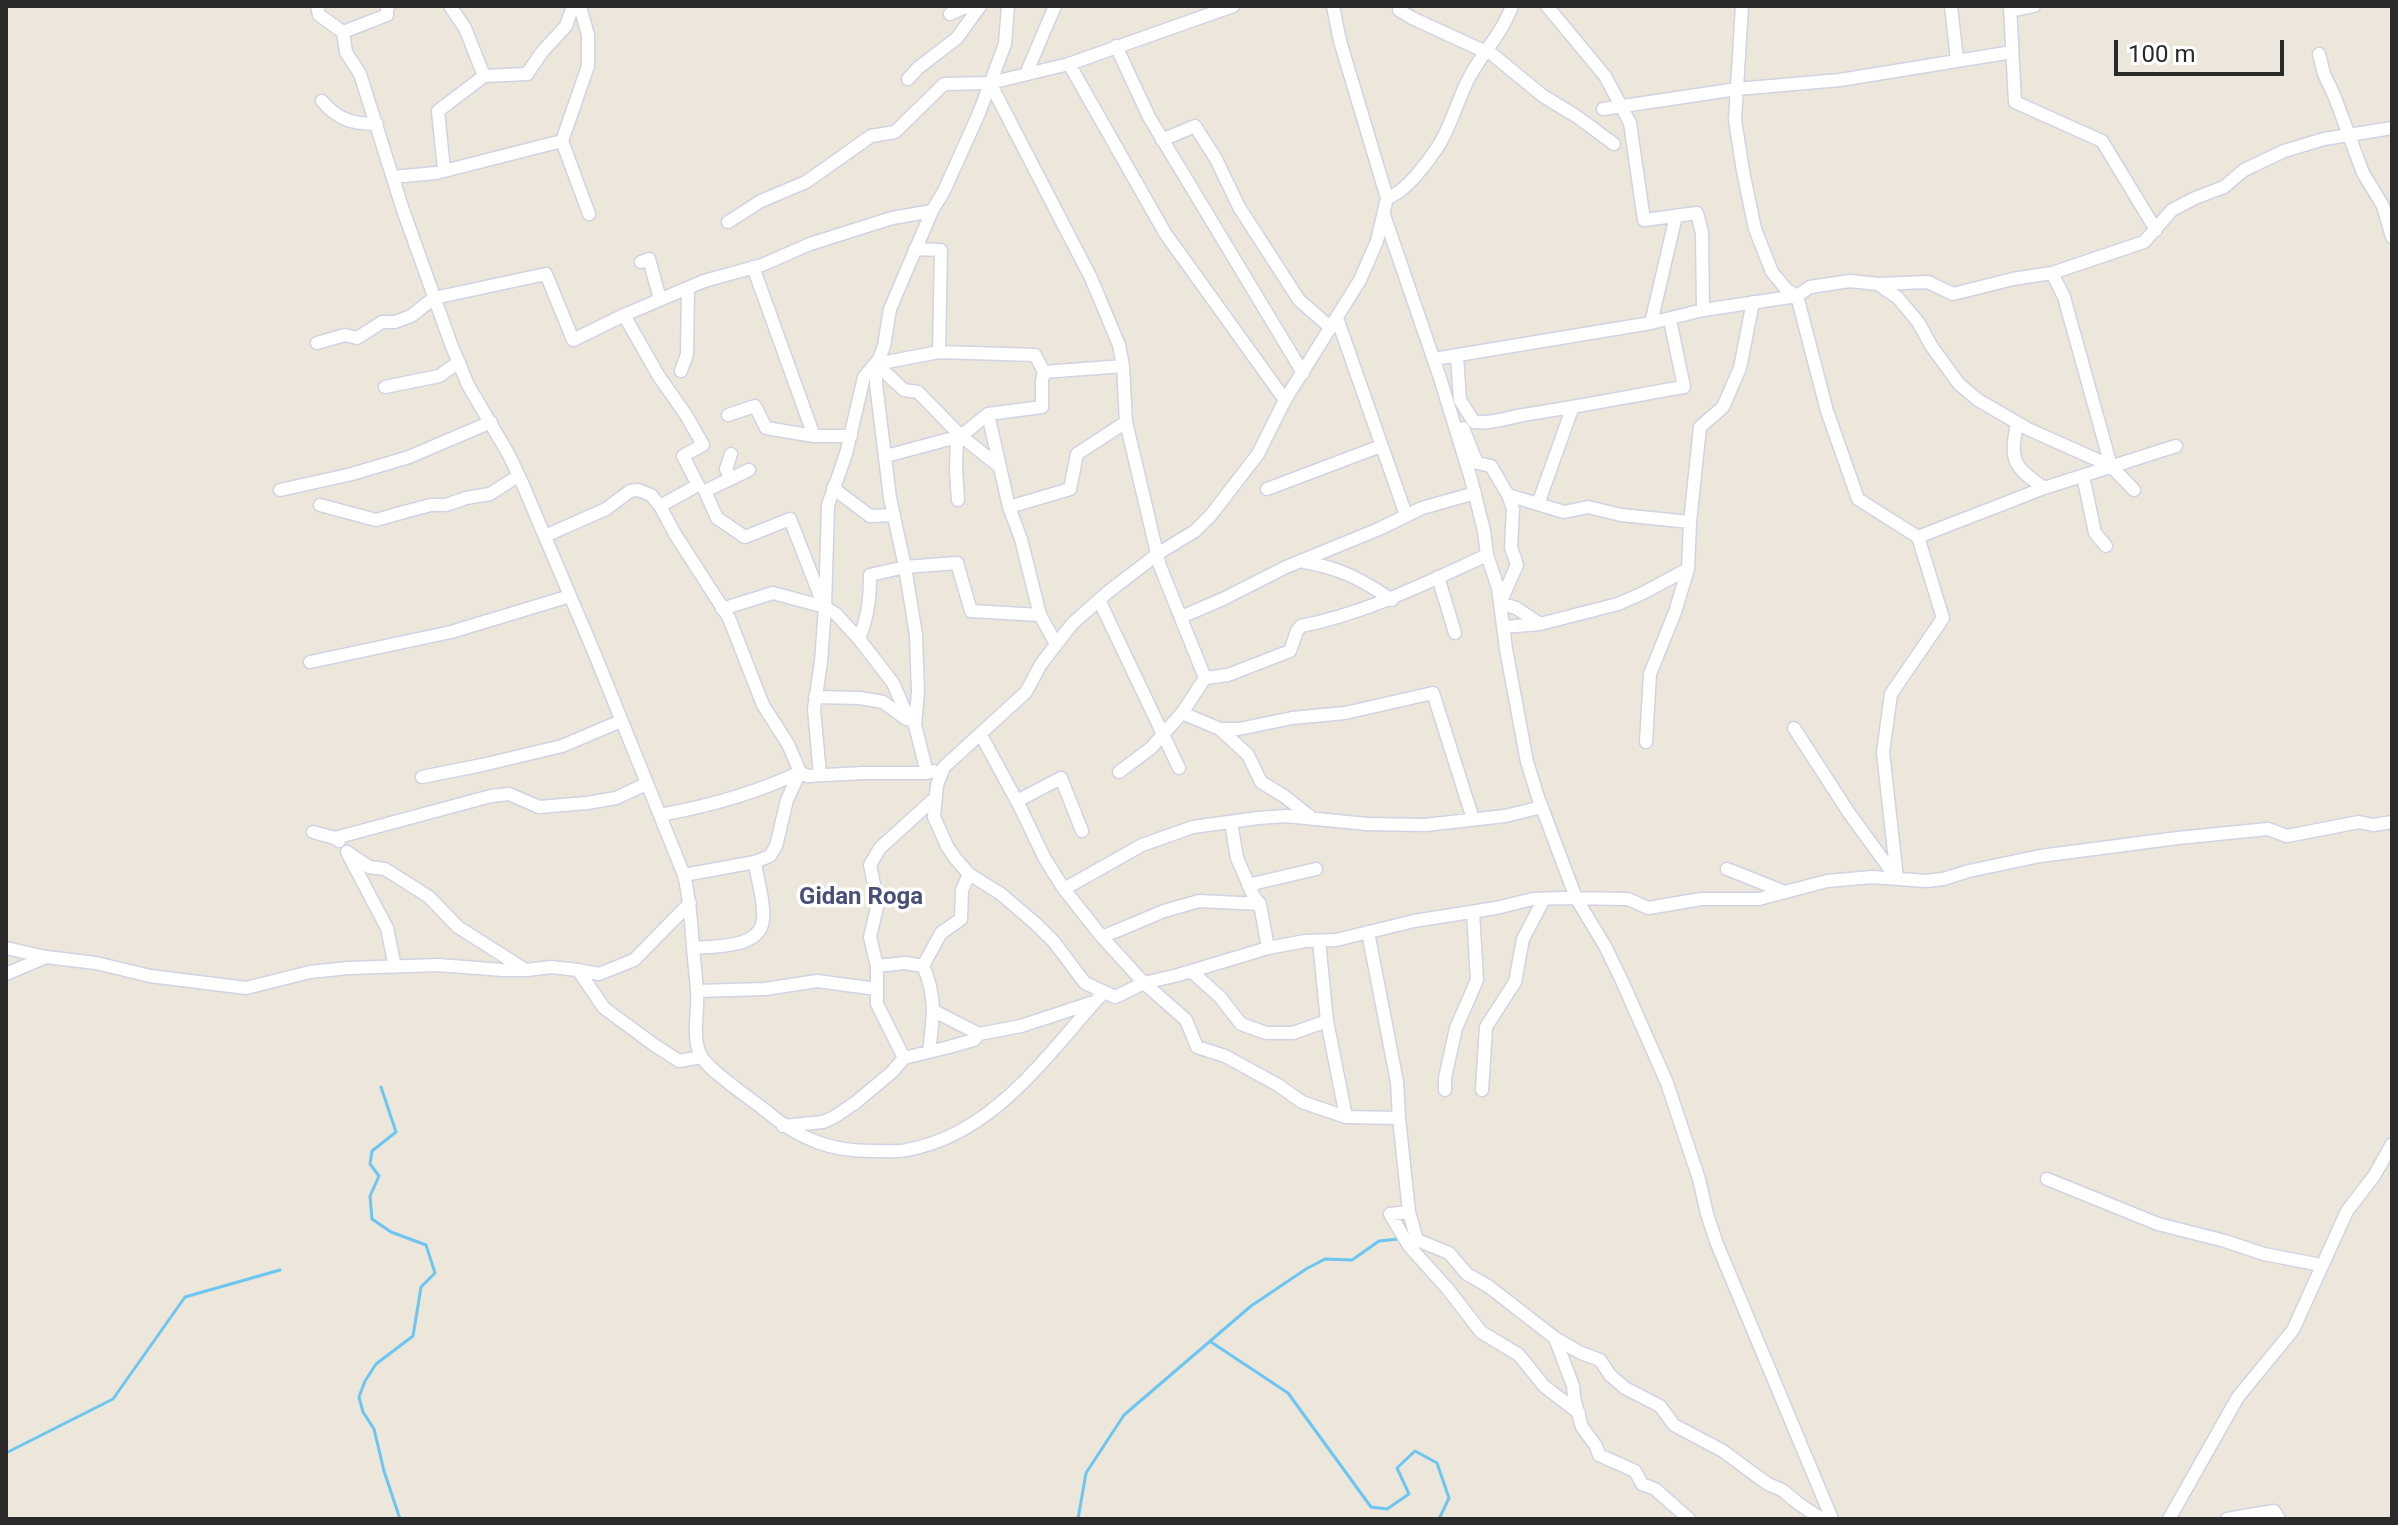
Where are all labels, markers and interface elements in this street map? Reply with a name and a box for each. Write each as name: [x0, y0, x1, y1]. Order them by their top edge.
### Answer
scale bar: [2118, 24, 2288, 74]
text: 100 m: [2128, 40, 2195, 68]
district label: Gidan Roga: [799, 884, 923, 912]

